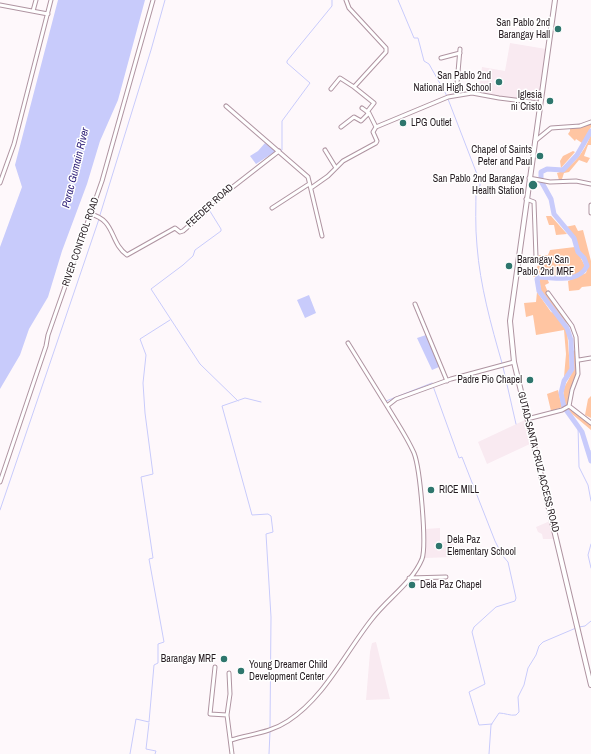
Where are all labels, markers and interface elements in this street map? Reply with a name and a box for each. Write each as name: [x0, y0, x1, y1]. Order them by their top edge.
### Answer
place label: San Pablo 2nd Barangay Hall: [496, 17, 550, 40]
marker: San Pablo 2nd Barangay Hall: [553, 24, 563, 34]
place label: San Pablo 2nd National High School: [414, 70, 491, 94]
marker: San Pablo 2nd National High School: [494, 77, 504, 87]
place label: Iglesia ni Cristo: [511, 89, 542, 112]
marker: Iglesia ni Cristo: [545, 96, 555, 106]
place label: LPG Outlet: [411, 117, 452, 129]
marker: LPG Outlet: [398, 118, 408, 128]
water label: Porac Gumain River: [60, 127, 92, 209]
place label: Chapel of Saints Peter and Paul: [471, 144, 532, 168]
marker: Chapel of Saints Peter and Paul: [535, 151, 545, 161]
place label: San Pablo 2nd Barangay Health Station: [433, 173, 524, 196]
marker: San Pablo 2nd Barangay Health Station: [527, 179, 539, 191]
street label: FEEDER ROAD: [184, 182, 236, 230]
street label: RIVER CONTROL ROAD: [60, 196, 102, 288]
place label: Barangay San Pablo 2nd MRF: [517, 254, 574, 278]
marker: Barangay San Pablo 2nd MRF: [504, 261, 514, 271]
place label: Padre Pio Chapel: [457, 374, 522, 386]
marker: Padre Pio Chapel: [525, 375, 535, 385]
street label: GUTAD-SANTA CRUZ ACCESS ROAD: [515, 390, 561, 534]
place label: RICE MILL: [439, 484, 479, 496]
marker: RICE MILL: [426, 485, 436, 495]
place label: Dela Paz Elementary School: [447, 534, 516, 558]
marker: Dela Paz Elementary School: [434, 541, 444, 551]
place label: Dela Paz Chapel: [420, 579, 482, 591]
marker: Dela Paz Chapel: [407, 580, 417, 590]
place label: Barangay MRF: [161, 653, 216, 665]
marker: Barangay MRF: [219, 654, 229, 664]
place label: Young Dreamer Child Development Center: [249, 659, 328, 682]
marker: Young Dreamer Child Development Center: [236, 666, 246, 676]

